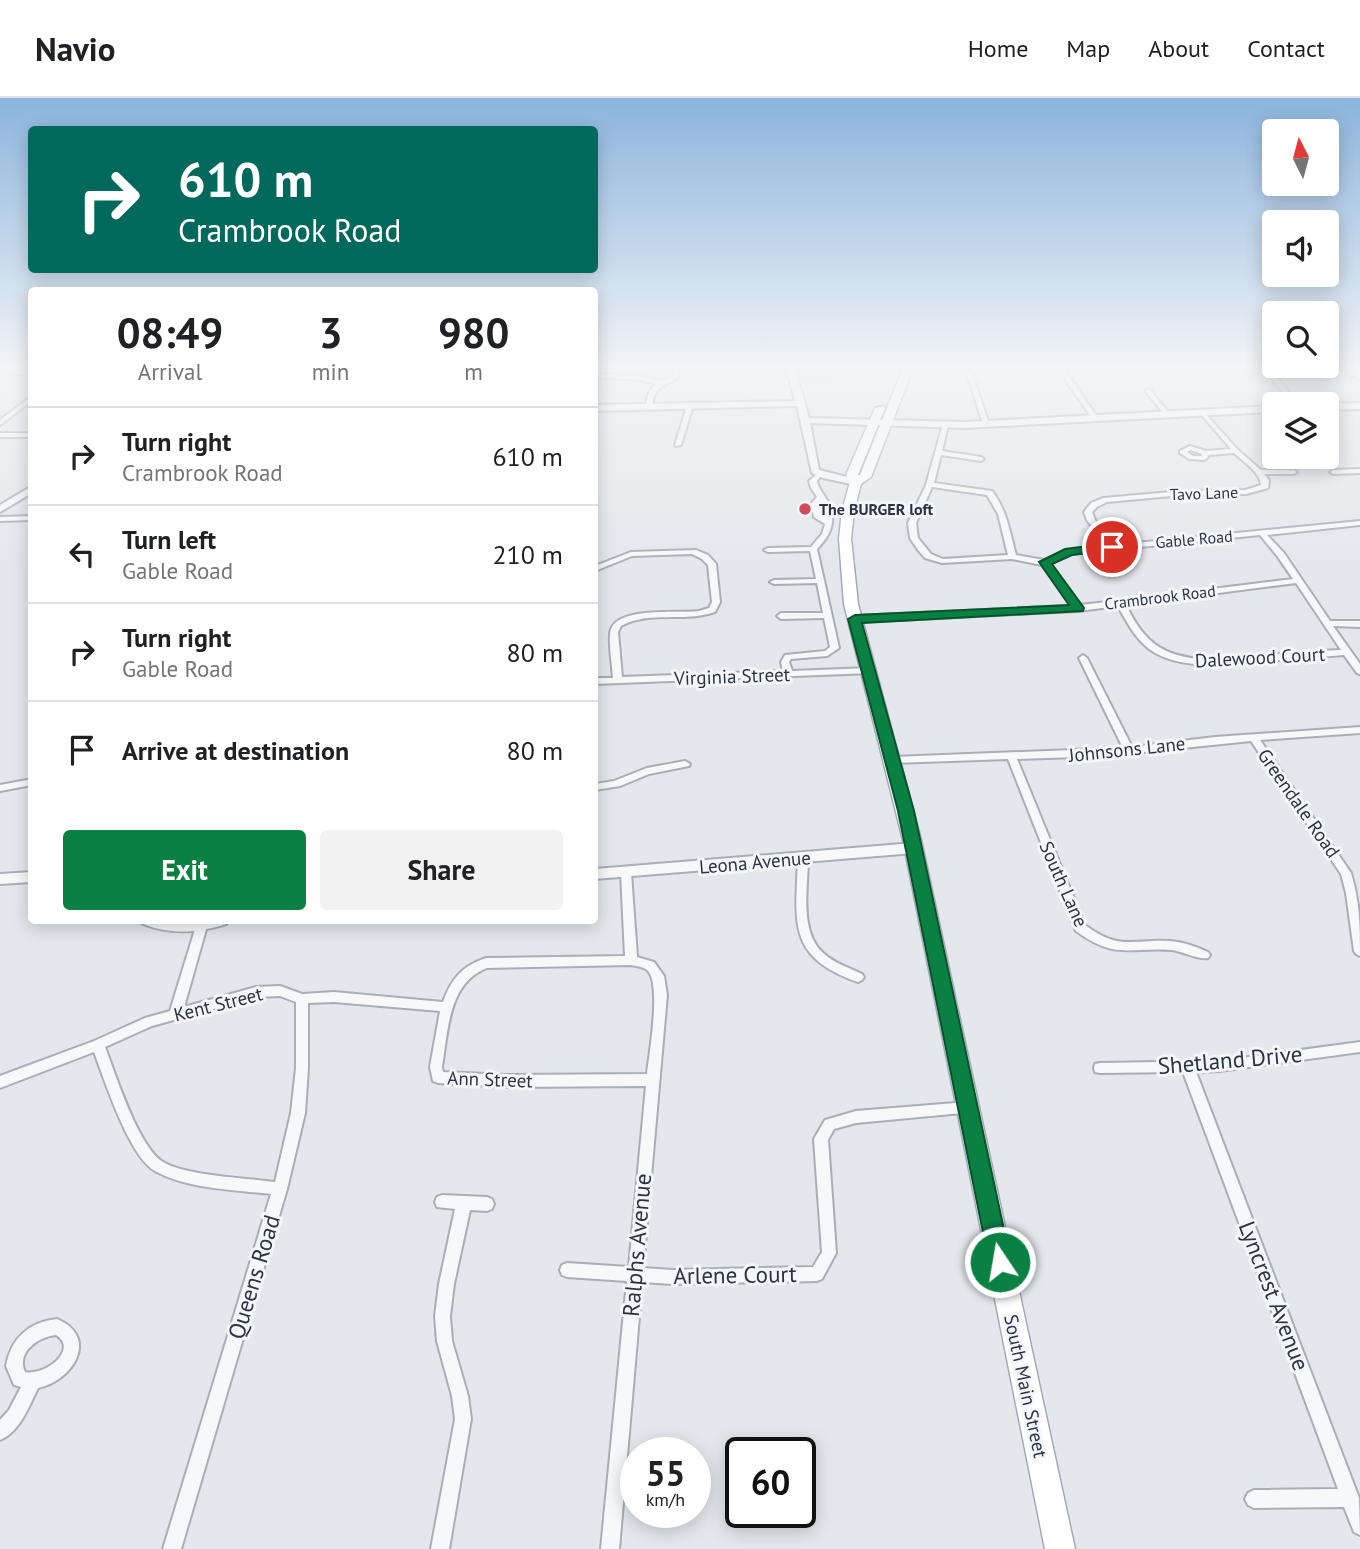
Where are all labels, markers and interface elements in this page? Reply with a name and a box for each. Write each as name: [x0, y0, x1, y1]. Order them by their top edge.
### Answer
text: Navio: [35, 27, 115, 70]
text: Home: [968, 33, 1028, 64]
text: Map: [1066, 33, 1110, 64]
text: About: [1148, 33, 1209, 64]
text: Contact: [1247, 33, 1325, 64]
north arrow: [1262, 119, 1339, 196]
map controls: [1262, 119, 1339, 469]
text: 610 m: [178, 147, 313, 211]
icon: right: [63, 154, 154, 245]
text: Crambrook Road: [178, 209, 402, 251]
button: sound: [1262, 210, 1339, 287]
button: search: [1262, 301, 1339, 378]
text: 08:49: [117, 305, 223, 360]
text: 3: [319, 305, 342, 360]
text: 980: [438, 305, 509, 360]
text: Arrival: [138, 357, 202, 386]
text: min: [312, 357, 349, 386]
text: m: [464, 357, 483, 386]
button: layers: [1262, 392, 1339, 469]
text: Turn right: [122, 425, 231, 458]
icon: right: [63, 437, 101, 475]
text: 610 m: [492, 440, 563, 473]
text: Crambrook Road: [122, 458, 283, 487]
street label: Tavo Lane: [1170, 482, 1238, 504]
place label: The BURGER loft: [819, 499, 933, 519]
marker: The BURGER loft: [797, 501, 813, 517]
pin: [1082, 517, 1142, 577]
text: Turn left: [122, 523, 216, 556]
street label: Gable Road: [1155, 526, 1233, 552]
icon: arrive: [1093, 528, 1131, 566]
icon: left: [63, 535, 101, 573]
text: 210 m: [492, 538, 563, 571]
text: Gable Road: [122, 556, 233, 585]
street label: Crambrook Road: [1103, 580, 1217, 614]
text: Turn right: [122, 621, 231, 654]
icon: right: [63, 633, 101, 671]
text: 80 m: [507, 636, 563, 669]
street label: Dalewood Court: [1194, 642, 1326, 672]
text: Gable Road: [122, 654, 233, 683]
street label: Virginia Street: [673, 662, 791, 690]
icon: arrive: [63, 731, 101, 769]
street label: Johnsons Lane: [1067, 731, 1186, 767]
text: Arrive at destination: [122, 734, 349, 767]
text: 80 m: [507, 734, 563, 767]
street label: Greendale Road: [1253, 744, 1345, 862]
button: Exit: [63, 830, 306, 910]
button: Share: [320, 830, 563, 910]
street label: South Lane: [1034, 837, 1094, 931]
street label: Leona Avenue: [698, 845, 812, 879]
street label: Kent Street: [171, 981, 265, 1027]
street label: Shetland Drive: [1156, 1039, 1303, 1080]
street label: Ann Street: [447, 1066, 534, 1093]
street label: Ralphs Avenue: [616, 1172, 657, 1318]
street label: Queens Road: [221, 1211, 286, 1342]
street label: Lyncrest Avenue: [1233, 1217, 1316, 1375]
position arrow: [963, 1225, 1037, 1299]
street label: Arlene Court: [673, 1259, 797, 1290]
street label: South Main Street: [999, 1312, 1053, 1460]
speed limit sign: 60: [725, 1437, 816, 1528]
text: 55: [646, 1450, 685, 1496]
text: km/h: [646, 1488, 685, 1511]

